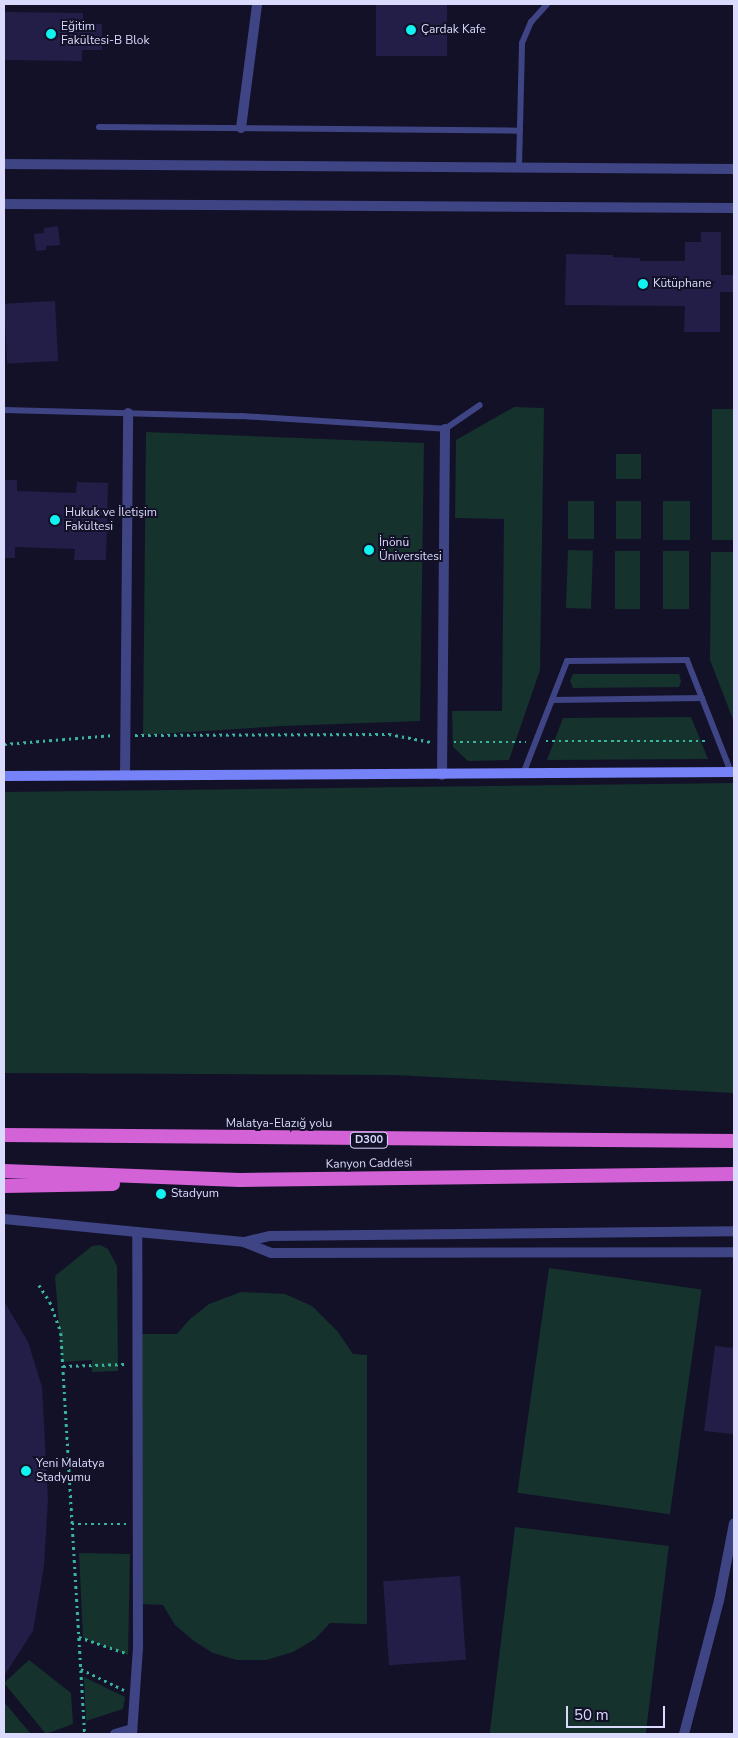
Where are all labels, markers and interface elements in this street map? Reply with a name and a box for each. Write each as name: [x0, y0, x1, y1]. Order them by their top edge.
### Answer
place label: Eğitim Fakültesi-B Blok: [61, 20, 150, 48]
place label: Çardak Kafe: [421, 23, 486, 37]
marker: Çardak Kafe: [405, 24, 417, 36]
marker: Eğitim Fakültesi-B Blok: [45, 28, 57, 40]
place label: Kütüphane: [653, 277, 711, 291]
marker: Kütüphane: [637, 278, 649, 290]
place label: Hukuk ve İletişim Fakültesi: [65, 506, 157, 534]
marker: Hukuk ve İletişim Fakültesi: [49, 514, 61, 526]
place label: İnönü Üniversitesi: [379, 536, 442, 564]
marker: İnönü Üniversitesi: [363, 544, 375, 556]
street label: Malatya-Elazığ yolu: [226, 1117, 332, 1131]
road number: D300: [349, 1132, 389, 1148]
street label: Kanyon Caddesi: [326, 1156, 412, 1172]
place label: Stadyum: [171, 1187, 219, 1201]
marker: Stadyum: [155, 1188, 167, 1200]
place label: Yeni Malatya Stadyumu: [36, 1457, 104, 1485]
marker: Yeni Malatya Stadyumu: [20, 1465, 32, 1477]
scale bar: [568, 1696, 667, 1728]
text: 50 m: [574, 1705, 609, 1725]

